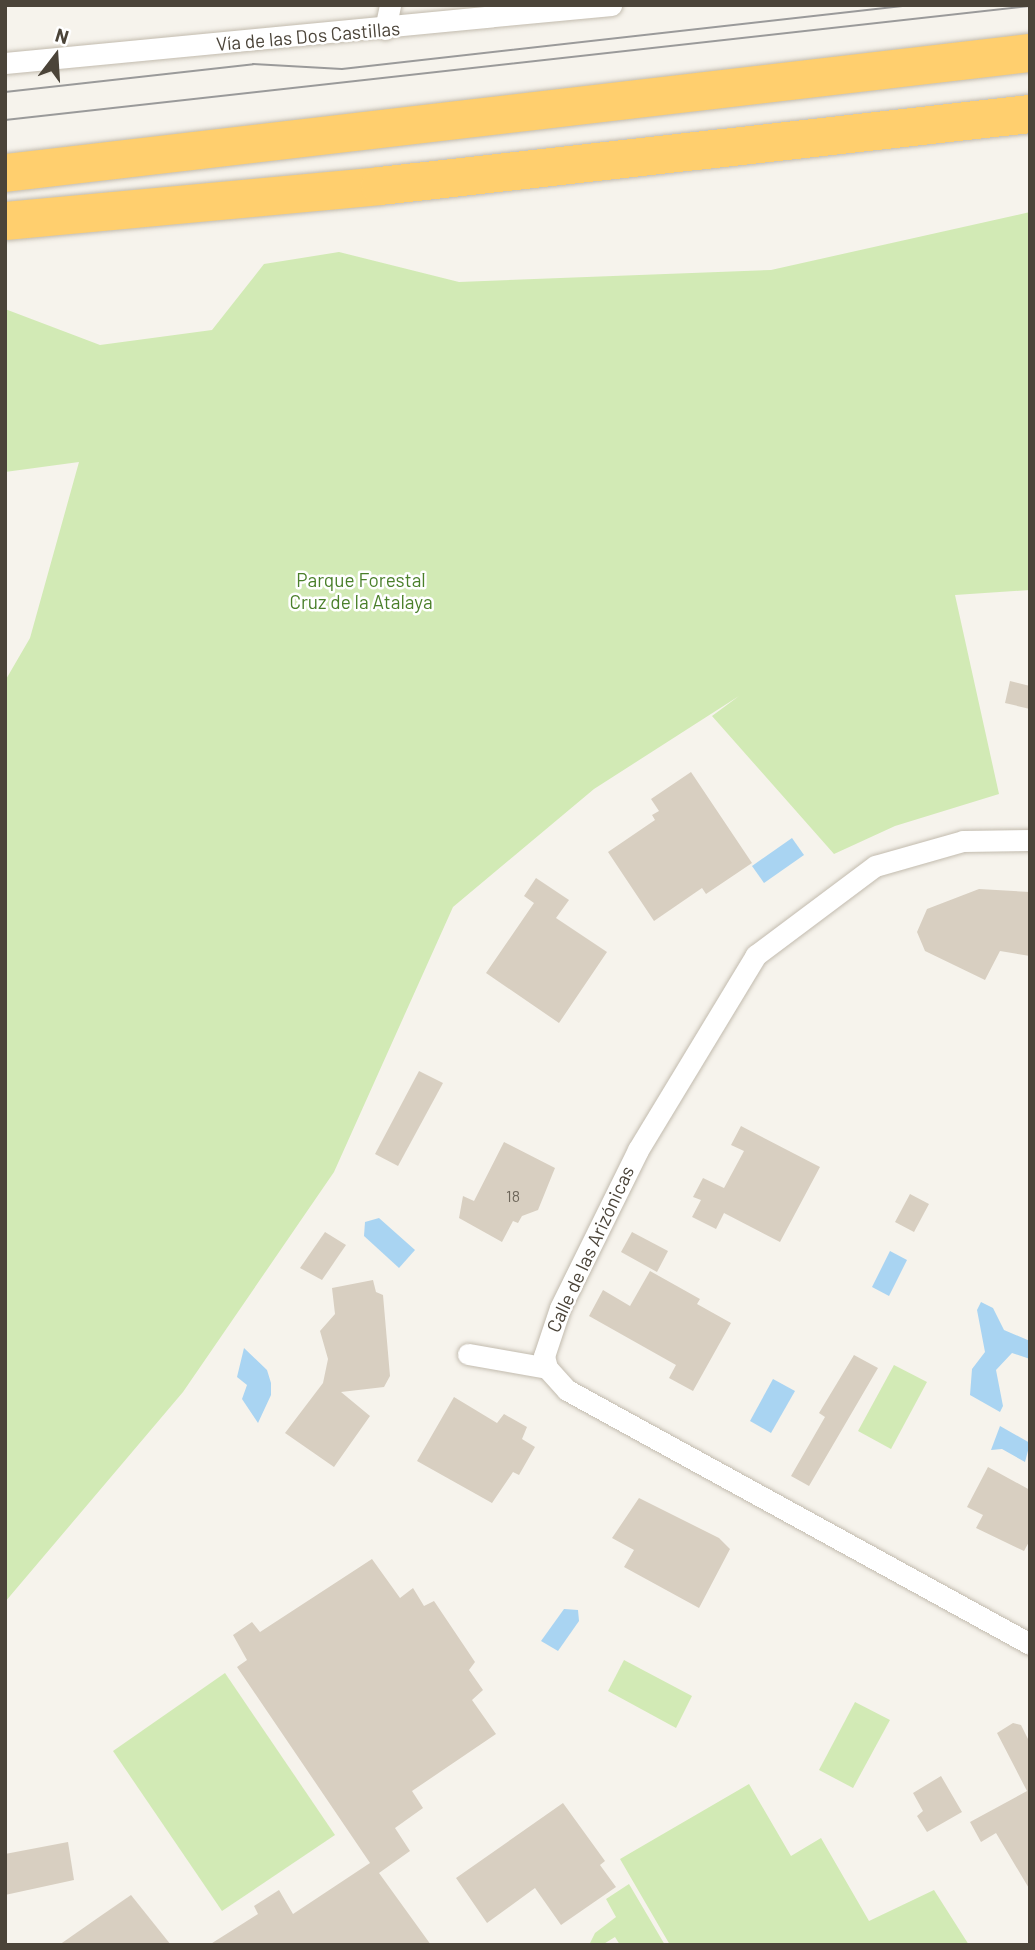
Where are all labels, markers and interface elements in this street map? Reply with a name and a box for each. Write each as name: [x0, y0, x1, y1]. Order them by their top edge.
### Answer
street label: Vía de las Dos Castillas: [215, 17, 401, 55]
north arrow: [21, 21, 91, 91]
text: N: [53, 23, 72, 48]
park label: Parque Forestal Cruz de la Atalaya: [289, 569, 433, 613]
street label: Calle de las Arizónicas: [541, 1162, 639, 1336]
house number: 18: [506, 1186, 520, 1206]

